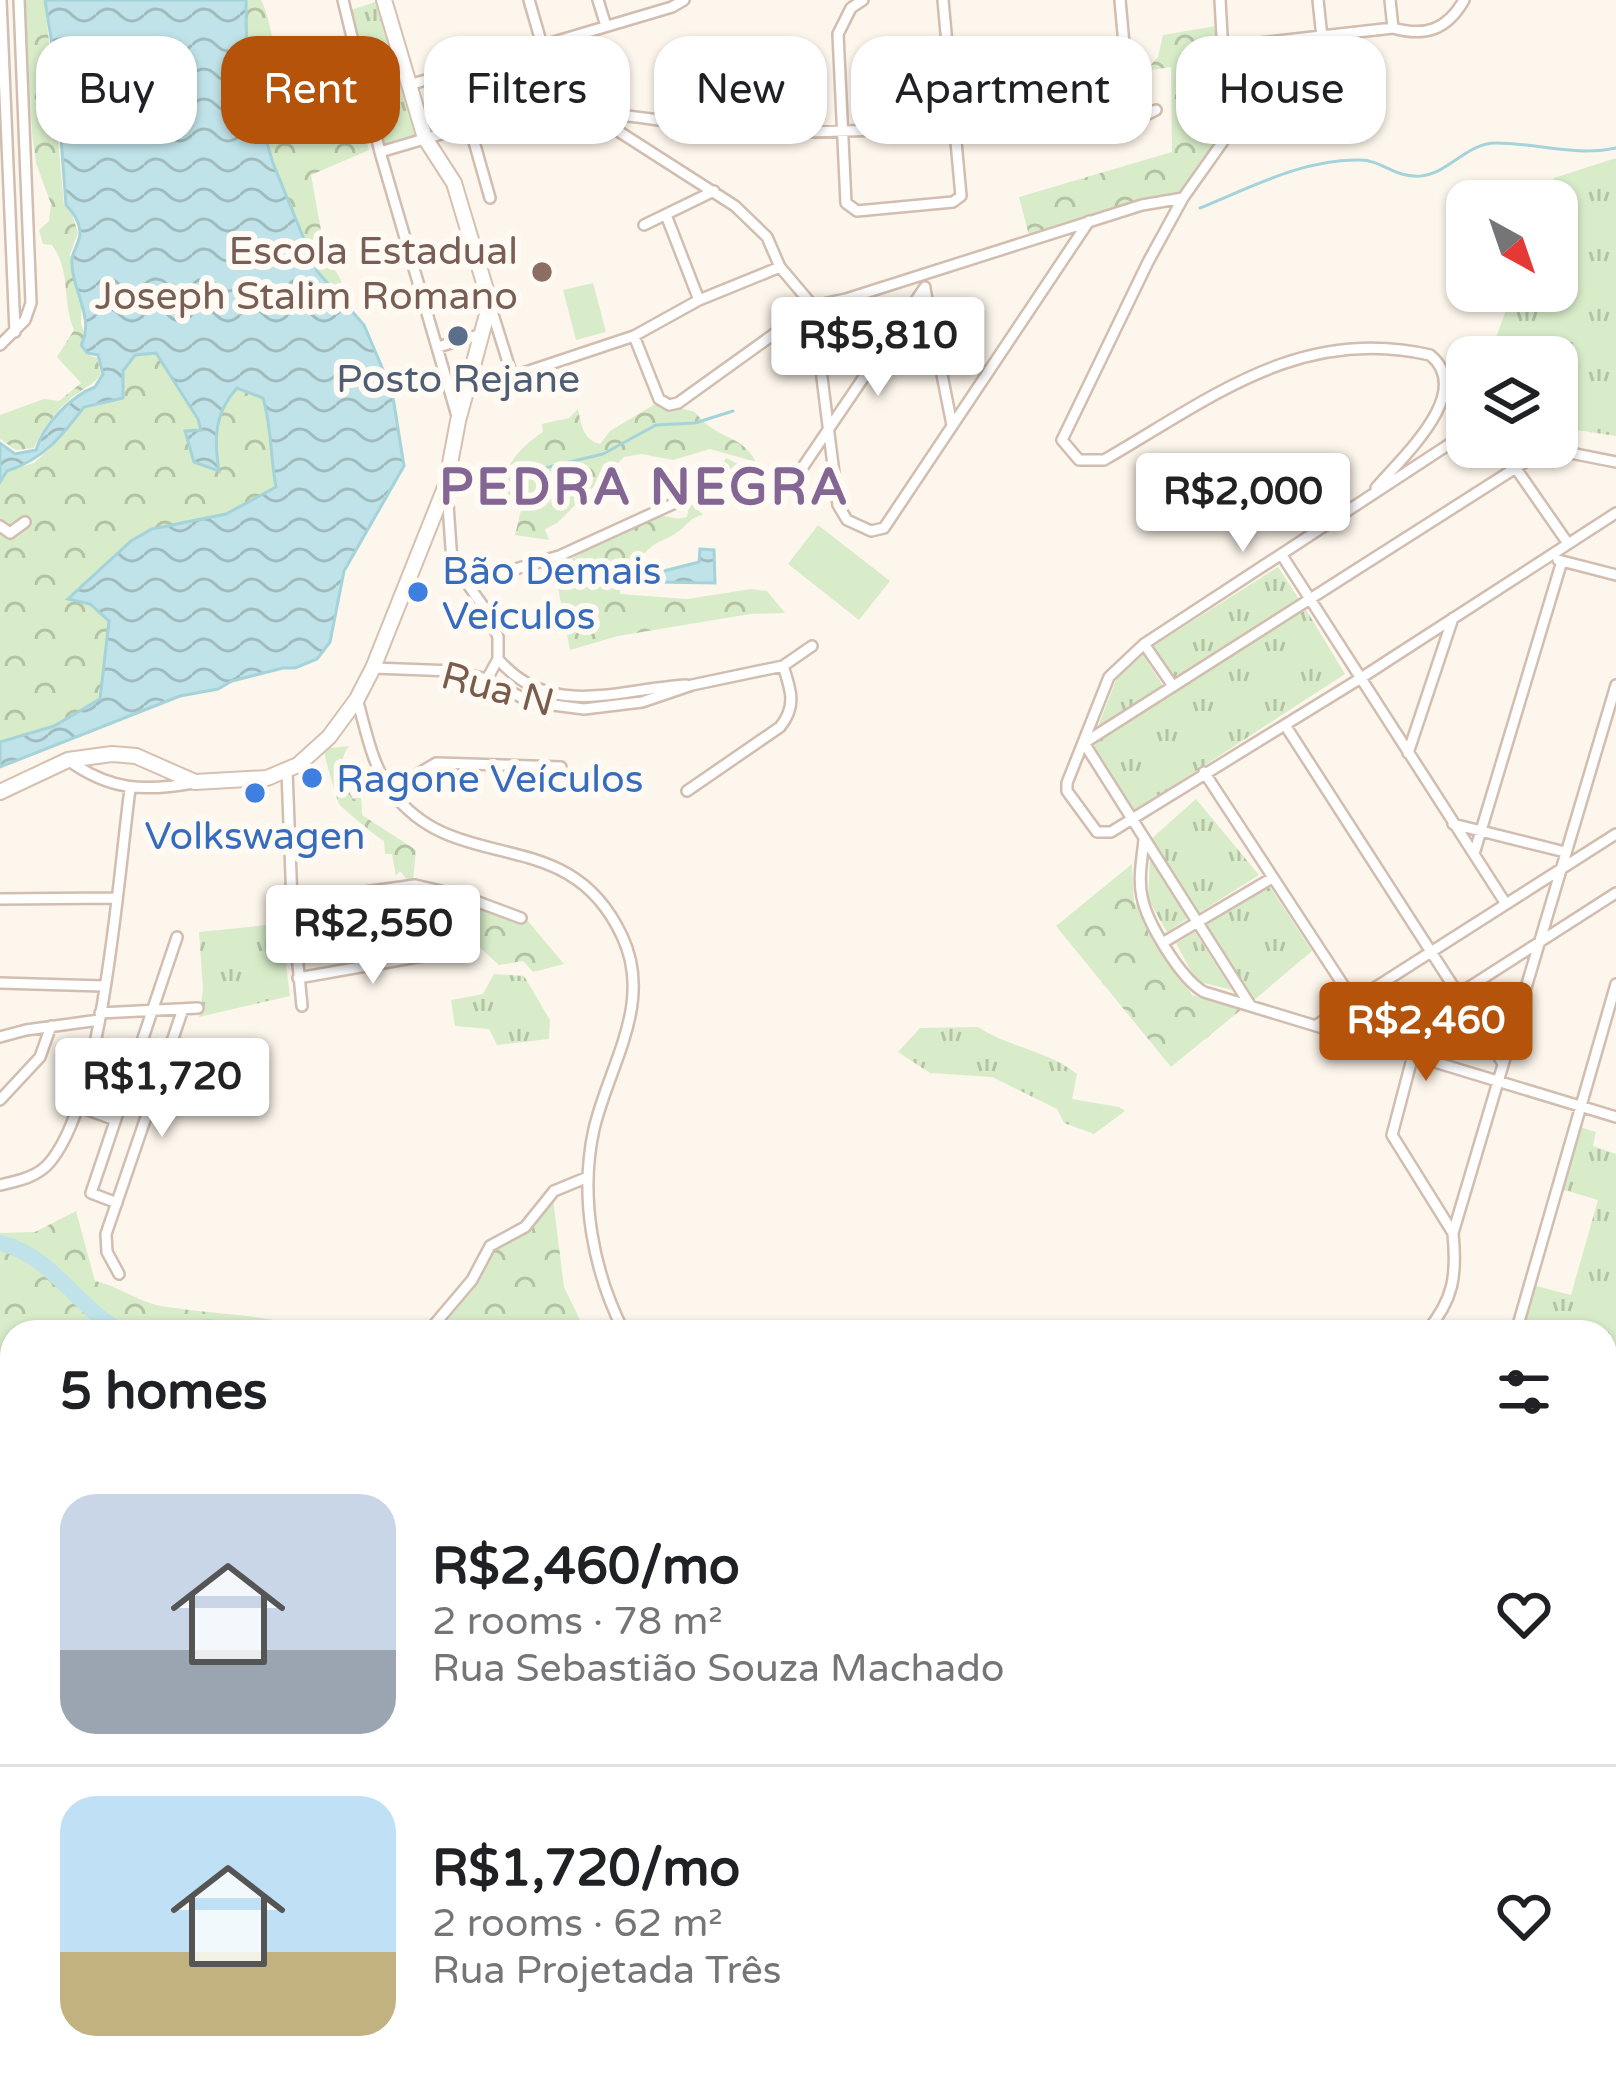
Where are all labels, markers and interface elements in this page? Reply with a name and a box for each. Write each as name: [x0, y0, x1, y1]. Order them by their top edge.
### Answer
chip: Buy: [36, 36, 197, 144]
chip: Rent: [221, 36, 400, 144]
chip: Filters: [424, 36, 630, 144]
chip: New: [654, 36, 827, 144]
chip: Apartment: [851, 36, 1152, 144]
chip: House: [1176, 36, 1386, 144]
north arrow: [1446, 180, 1578, 312]
map controls: [1446, 180, 1578, 468]
place label: Escola Estadual Joseph Stalim Romano: [95, 228, 518, 320]
marker: Escola Estadual Joseph Stalim Romano: [529, 259, 555, 285]
pin: R$5,810: [767, 297, 989, 399]
text: R$5,810: [798, 312, 958, 359]
marker: Posto Rejane: [445, 323, 471, 349]
button: layers: [1446, 336, 1578, 468]
place label: Posto Rejane: [336, 356, 580, 403]
pin: R$2,000: [1132, 453, 1354, 555]
district label: PEDRA NEGRA: [439, 457, 851, 519]
text: R$2,000: [1163, 468, 1323, 515]
place label: Bão Demais Veículos: [442, 548, 662, 640]
marker: Bão Demais Veículos: [405, 579, 431, 605]
street label: Rua N: [436, 652, 559, 727]
place label: Ragone Veículos: [336, 756, 643, 803]
marker: Ragone Veículos: [299, 765, 325, 791]
marker: Volkswagen: [242, 780, 268, 806]
place label: Volkswagen: [145, 813, 365, 860]
pin: R$2,550: [262, 885, 484, 987]
text: R$2,550: [293, 900, 453, 947]
pin: R$2,460: [1315, 982, 1537, 1084]
text: R$2,460: [1346, 997, 1506, 1044]
pin: R$1,720: [51, 1038, 273, 1140]
text: R$1,720: [82, 1053, 242, 1100]
icon: filters: [1491, 1359, 1557, 1425]
text: 5 homes: [60, 1361, 268, 1423]
text: R$2,460/mo: [432, 1536, 740, 1598]
icon: home: [156, 1542, 300, 1686]
icon: heart: [1491, 1581, 1557, 1647]
text: 2 rooms · 78 m²: [432, 1598, 723, 1645]
text: Rua Sebastião Souza Machado: [432, 1645, 1004, 1692]
text: R$1,720/mo: [432, 1838, 740, 1900]
icon: home: [156, 1844, 300, 1988]
icon: heart: [1491, 1883, 1557, 1949]
text: 2 rooms · 62 m²: [432, 1900, 723, 1947]
text: Rua Projetada Três: [432, 1947, 782, 1994]

